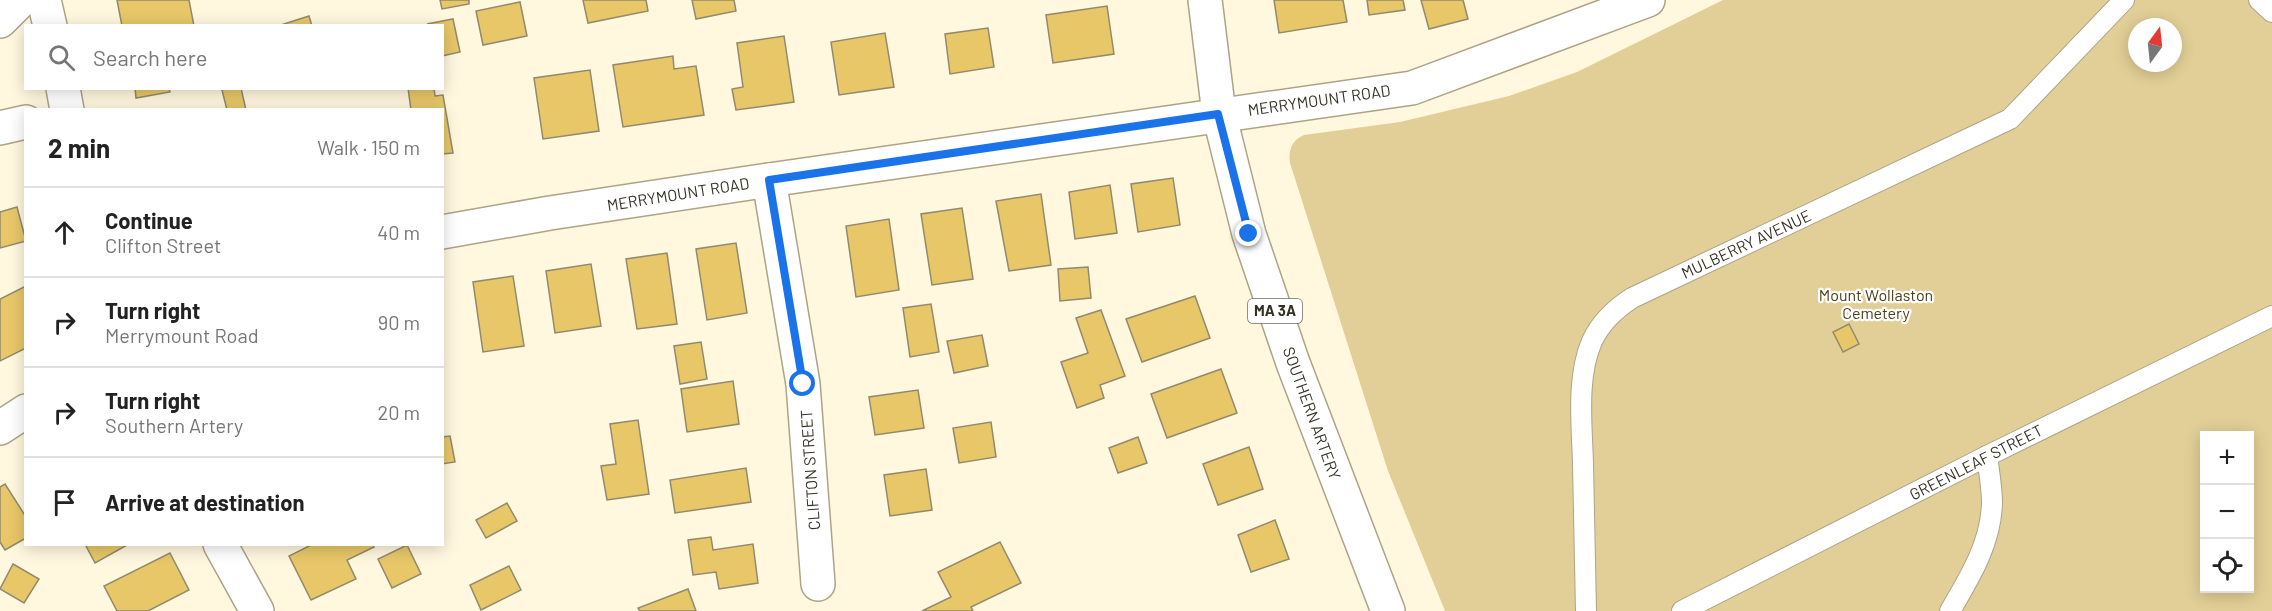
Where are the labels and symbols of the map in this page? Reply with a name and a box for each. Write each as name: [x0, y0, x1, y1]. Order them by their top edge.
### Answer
north arrow: [2128, 18, 2182, 72]
street label: MERRYMOUNT ROAD: [1246, 80, 1391, 119]
street label: MERRYMOUNT ROAD: [605, 173, 750, 214]
street label: MULBERRY AVENUE: [1678, 205, 1814, 282]
route end: [1235, 220, 1261, 246]
park label: Mount Wollaston Cemetery: [1819, 285, 1933, 322]
road number: MA 3A: [1248, 299, 1302, 323]
street label: SOUTHERN ARTERY: [1280, 344, 1345, 482]
route start: [789, 370, 815, 396]
street label: CLIFTON STREET: [796, 409, 823, 531]
street label: GREENLEAF STREET: [1906, 420, 2046, 503]

